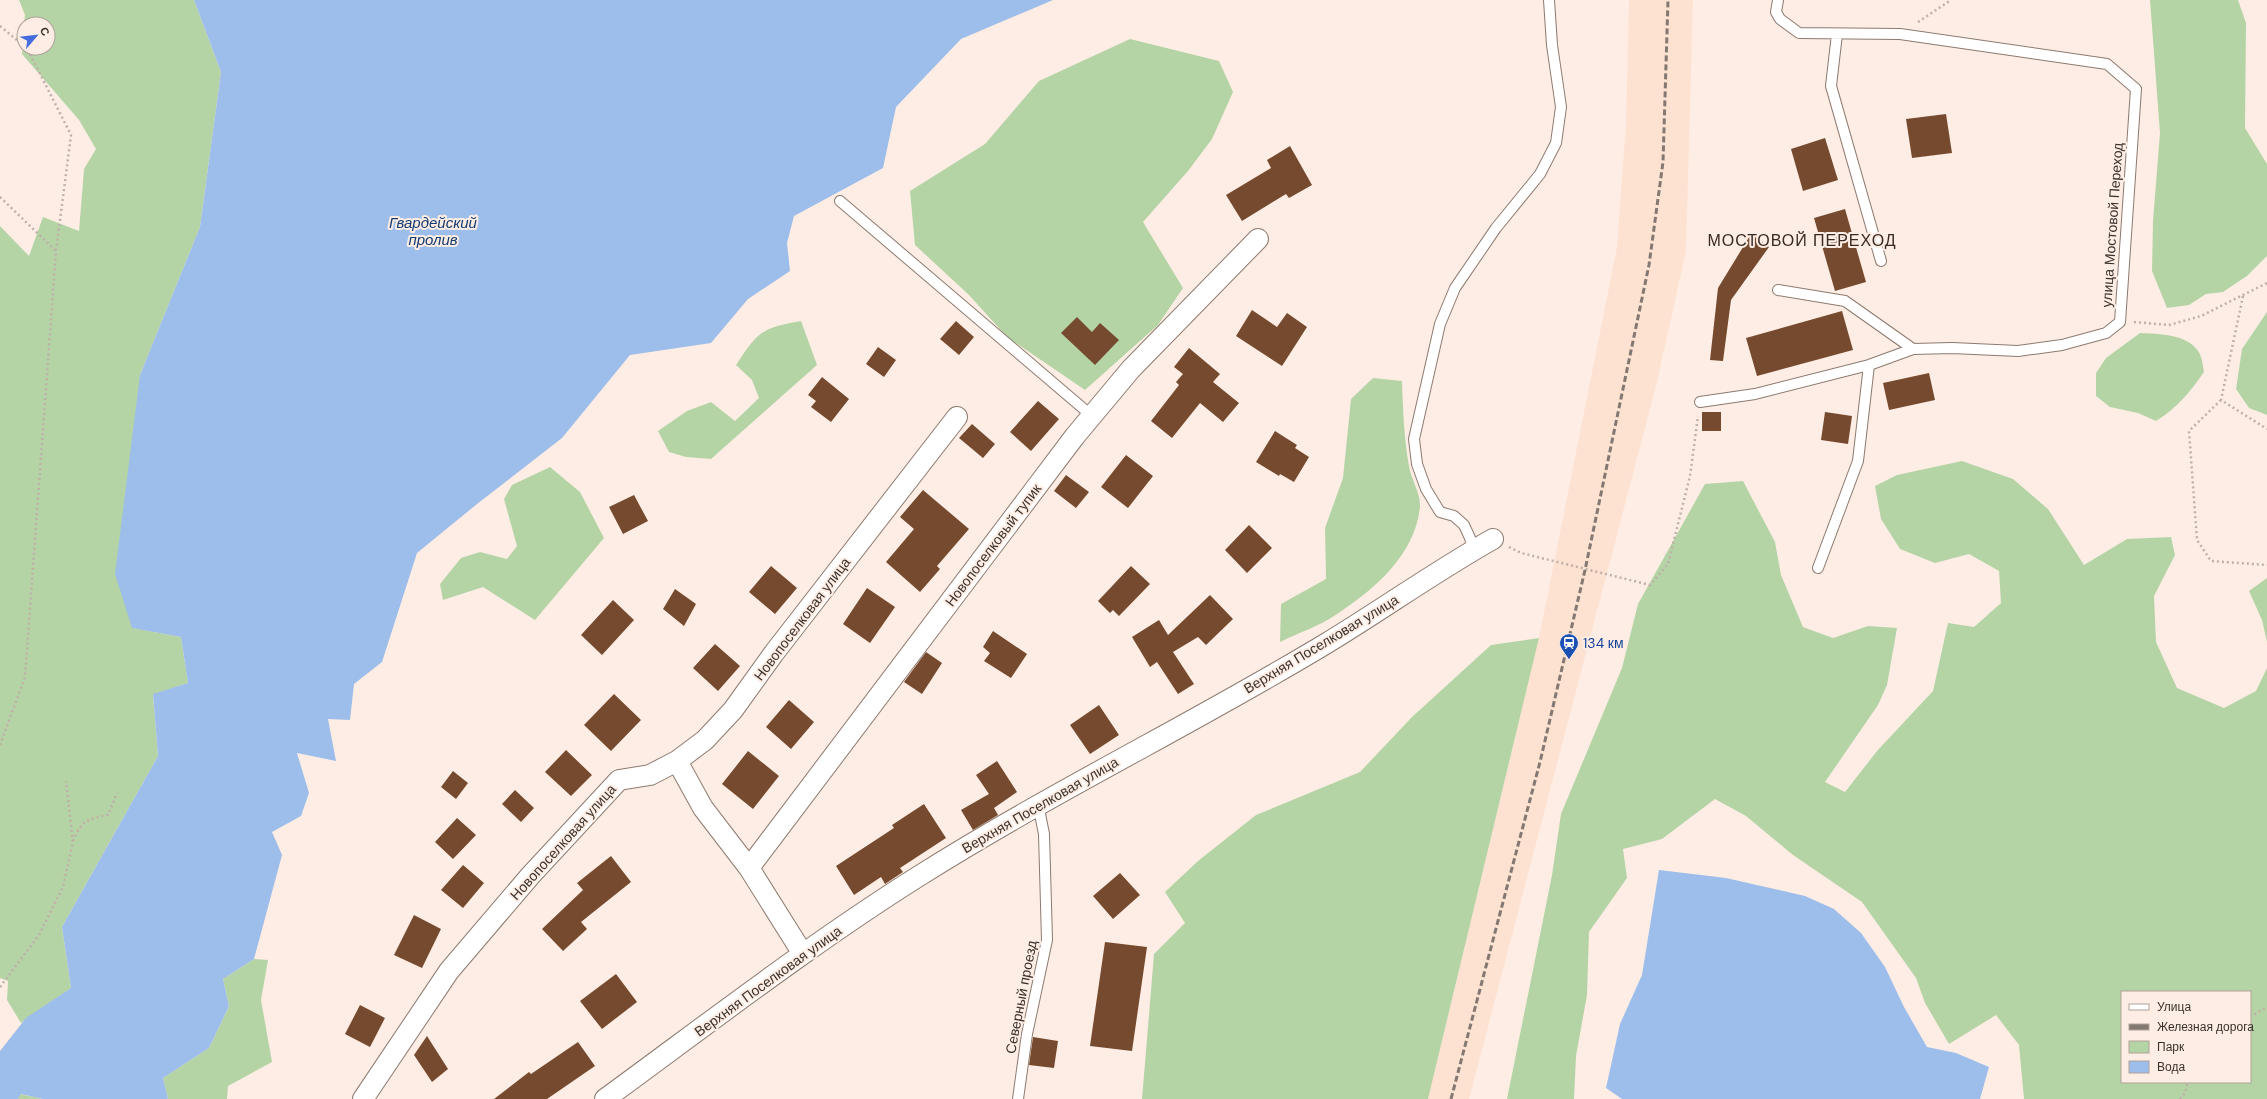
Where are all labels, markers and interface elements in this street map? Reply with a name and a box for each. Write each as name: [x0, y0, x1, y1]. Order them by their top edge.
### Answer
north arrow: [16, 16, 56, 56]
text: С: [37, 25, 53, 38]
street label: улица Мостовой Переход: [2097, 142, 2127, 308]
water label: Гвардейский пролив: [389, 213, 478, 250]
district label: МОСТОВОЙ ПЕРЕХОД: [1707, 230, 1897, 251]
street label: Новопоселковый тупик: [941, 479, 1046, 610]
street label: Новопоселковая улица: [750, 554, 854, 684]
street label: Верхняя Поселковая улица: [1240, 590, 1402, 697]
station icon: 134 км: [1558, 632, 1580, 660]
place label: 134 км: [1583, 634, 1624, 652]
street label: Верхняя Поселковая улица: [959, 753, 1122, 857]
street label: Новопоселковая улица: [506, 780, 620, 904]
street label: Верхняя Поселковая улица: [691, 921, 845, 1040]
street label: Северный проезд: [1001, 939, 1041, 1055]
legend: [2121, 991, 2251, 1083]
text: Улица: [2157, 999, 2191, 1015]
text: Железная дорога: [2157, 1019, 2254, 1035]
text: Парк: [2157, 1039, 2185, 1055]
text: Вода: [2157, 1059, 2185, 1075]

